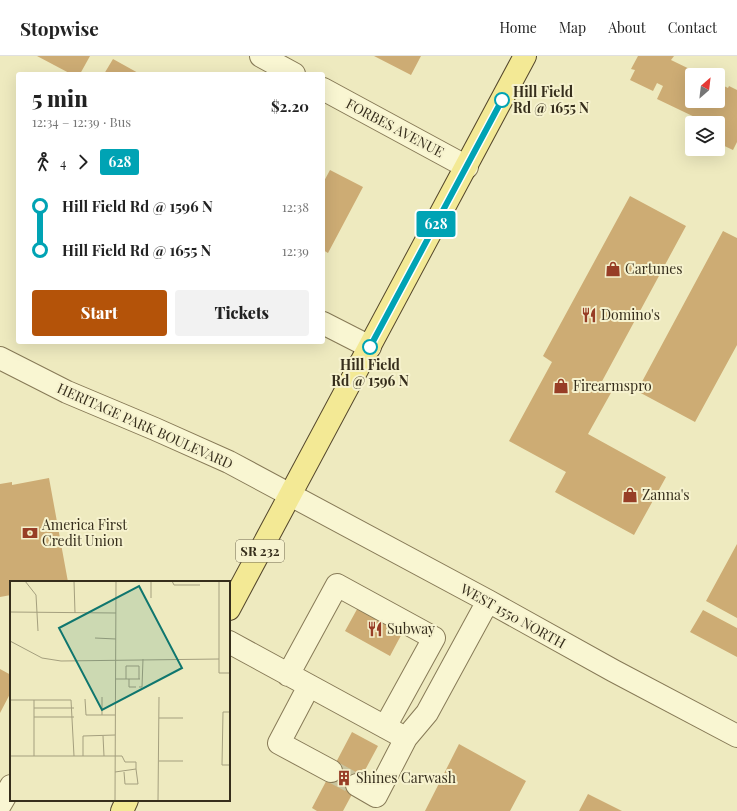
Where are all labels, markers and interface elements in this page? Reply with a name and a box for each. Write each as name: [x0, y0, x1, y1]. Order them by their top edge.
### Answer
text: Stopwise: [20, 15, 99, 41]
text: Home: [499, 18, 537, 37]
text: Map: [559, 18, 586, 37]
text: About: [608, 18, 646, 37]
text: Contact: [668, 18, 717, 37]
north arrow: [685, 68, 725, 108]
map controls: [685, 68, 725, 156]
place label: Hill Field Rd @ 1655 N: [513, 82, 589, 117]
text: 5 min: [32, 83, 88, 113]
marker: Hill Field Rd @ 1655 N: [494, 92, 510, 108]
street label: FORBES AVENUE: [343, 94, 448, 161]
text: $2.20: [271, 96, 309, 116]
text: 12:34 – 12:39 · Bus: [32, 113, 131, 130]
button: layers: [685, 116, 725, 156]
icon: walk: [32, 151, 54, 173]
icon: forward: [72, 151, 94, 173]
text: 628: [108, 152, 131, 171]
text: 4: [60, 154, 66, 171]
text: Hill Field Rd @ 1596 N: [62, 196, 213, 216]
text: 12:38: [282, 198, 309, 215]
line badge: 628: [413, 211, 459, 237]
text: 628: [424, 214, 448, 233]
text: Hill Field Rd @ 1655 N: [62, 240, 211, 260]
text: 12:39: [282, 242, 309, 259]
place label: Cartunes: [625, 259, 683, 278]
shop icon: Cartunes: [604, 260, 622, 278]
button: Start: [32, 290, 167, 336]
button: Tickets: [175, 290, 309, 336]
place label: Domino's: [601, 305, 660, 324]
restaurant icon: Domino's: [580, 306, 598, 324]
marker: Hill Field Rd @ 1596 N: [362, 339, 378, 355]
place label: Hill Field Rd @ 1596 N: [331, 355, 409, 390]
place label: Firearmspro: [573, 376, 652, 395]
shop icon: Firearmspro: [552, 377, 570, 395]
street label: HERITAGE PARK BOULEVARD: [54, 378, 236, 473]
place label: Zanna's: [642, 485, 690, 504]
shop icon: Zanna's: [621, 486, 639, 504]
place label: America First Credit Union: [41, 515, 128, 550]
bank icon: America First Credit Union: [21, 524, 39, 542]
road number: SR 232: [236, 540, 284, 562]
street label: WEST 1550 NORTH: [456, 578, 570, 653]
inset map: [10, 581, 230, 801]
place label: Subway: [387, 619, 435, 638]
restaurant icon: Subway: [366, 620, 384, 638]
place label: Shines Carwash: [356, 768, 457, 787]
building icon: Shines Carwash: [335, 769, 353, 787]

